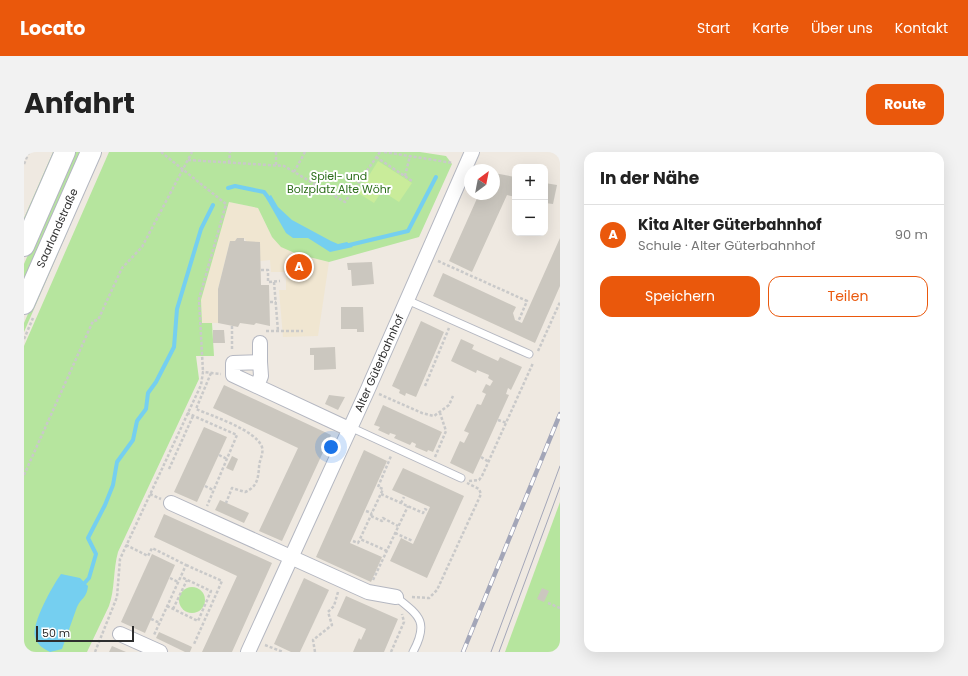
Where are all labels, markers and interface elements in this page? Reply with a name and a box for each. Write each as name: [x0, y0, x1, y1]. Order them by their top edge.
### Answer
text: Locato: [20, 15, 85, 42]
text: Start: [697, 18, 730, 38]
text: Karte: [752, 18, 789, 38]
text: Über uns: [811, 18, 873, 38]
text: Kontakt: [895, 18, 948, 38]
text: Anfahrt: [24, 84, 135, 123]
button: Route: [866, 84, 944, 125]
north arrow: [464, 164, 500, 200]
map controls: [512, 164, 548, 236]
button: +: [512, 164, 548, 200]
text: In der Nähe: [600, 166, 699, 190]
park label: Spiel- und Bolzplatz Alte Wöhr: [287, 168, 391, 197]
street label: Saarlandstraße: [32, 185, 82, 270]
button: −: [512, 200, 548, 236]
text: Kita Alter Güterbahnhof: [638, 214, 822, 235]
text: A: [608, 225, 618, 244]
text: 90 m: [895, 225, 928, 244]
text: Schule · Alter Güterbahnhof: [638, 236, 815, 255]
pin: A: [286, 252, 312, 282]
button: Speichern: [600, 276, 760, 317]
button: Teilen: [768, 276, 928, 317]
street label: Alter Güterbahnhof: [350, 311, 408, 414]
your location: [321, 437, 341, 457]
scale bar: [36, 624, 134, 643]
text: 50 m: [42, 625, 70, 641]

